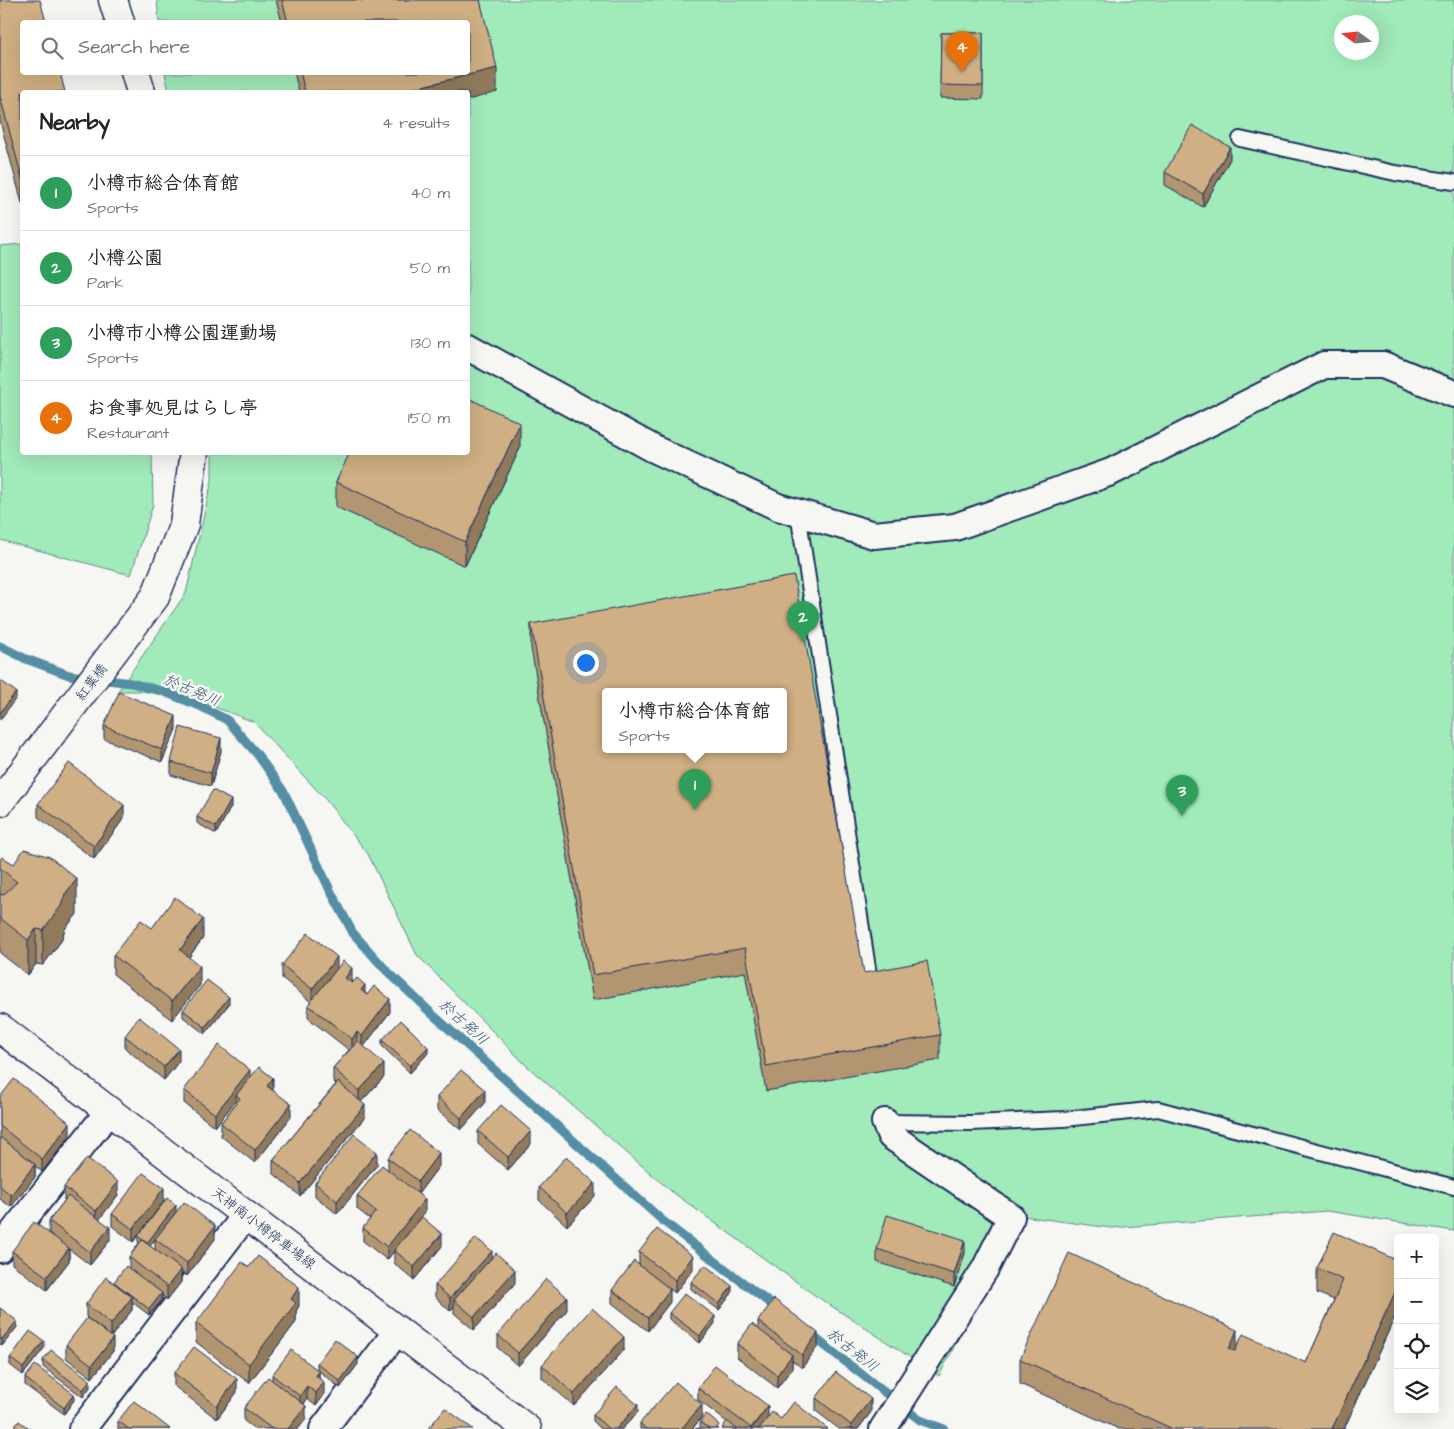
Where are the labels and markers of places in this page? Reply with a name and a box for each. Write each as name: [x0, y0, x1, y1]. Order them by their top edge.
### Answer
pin: 4: [946, 31, 978, 72]
pin: 2: [787, 601, 819, 642]
pin: 1: [679, 769, 711, 810]
pin: 3: [1166, 775, 1198, 816]

